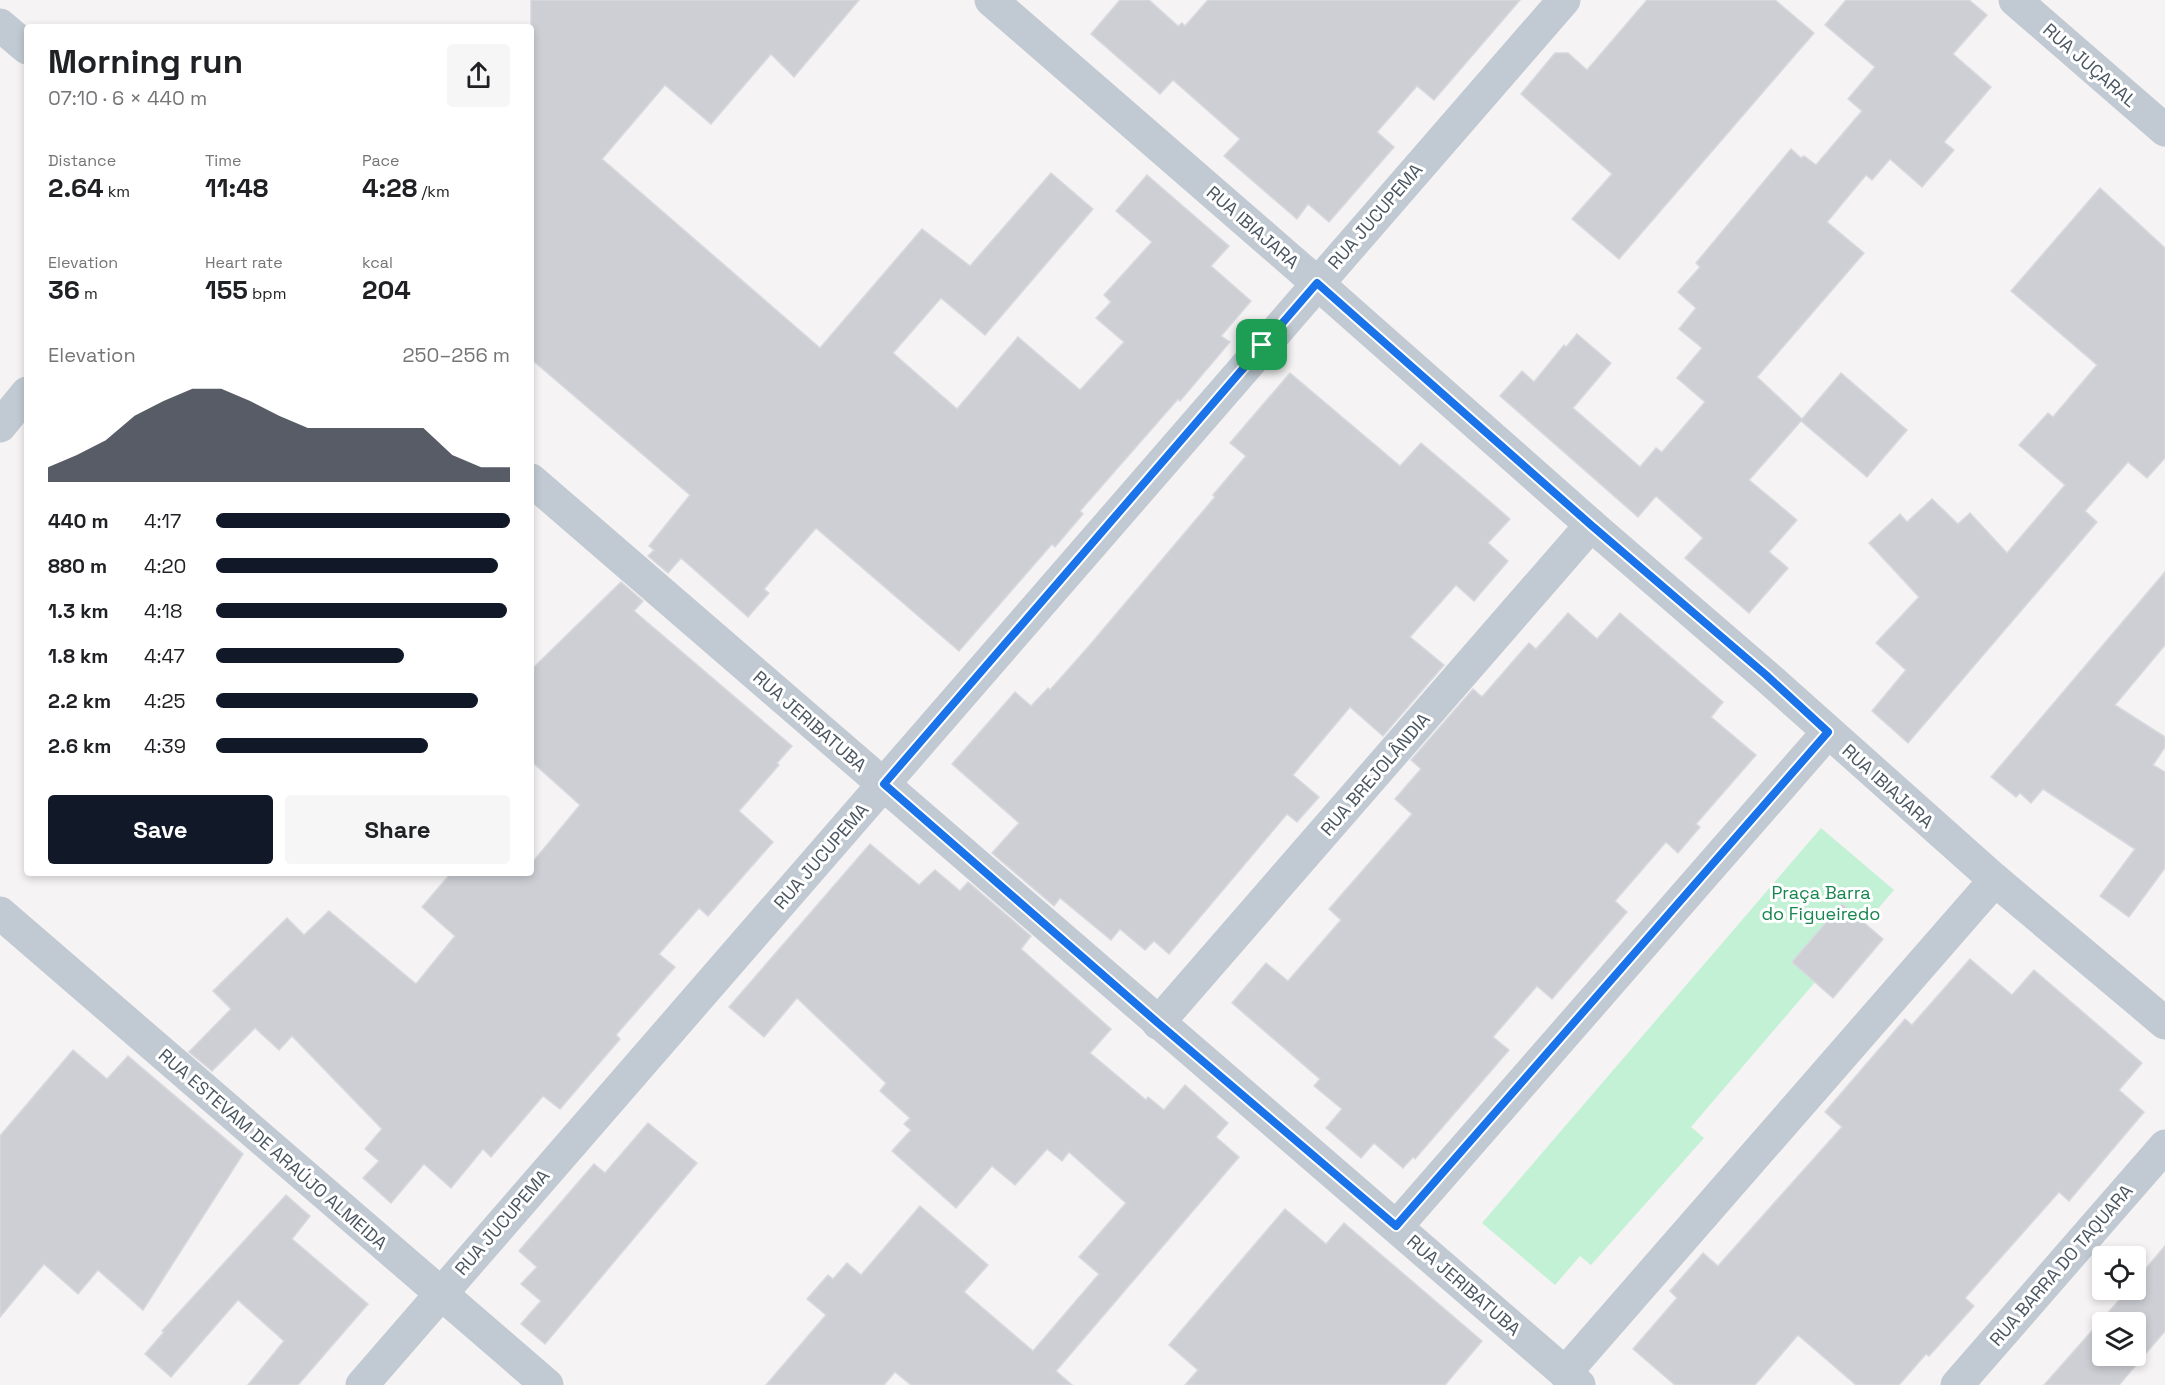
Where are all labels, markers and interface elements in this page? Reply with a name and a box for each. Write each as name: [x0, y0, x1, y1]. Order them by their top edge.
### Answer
street label: RUA JUÇARAL: [2038, 18, 2142, 112]
text: Morning run: [48, 41, 243, 83]
button: share: [447, 44, 510, 107]
text: 07:10 · 6 × 440 m: [48, 85, 207, 111]
text: Distance: [48, 150, 116, 171]
text: Time: [205, 150, 241, 171]
text: Pace: [362, 150, 399, 171]
street label: RUA JUCUPEMA: [1323, 158, 1427, 274]
text: 2.64: [48, 171, 104, 205]
text: 11:48: [205, 171, 268, 205]
text: 4:28: [362, 171, 417, 205]
text: km: [104, 181, 130, 202]
text: /km: [417, 181, 450, 202]
street label: RUA IBIAJARA: [1202, 181, 1304, 273]
text: Elevation: [48, 252, 118, 273]
text: Heart rate: [205, 252, 283, 273]
text: kcal: [362, 252, 393, 273]
text: 36: [48, 273, 80, 307]
text: 155: [205, 273, 248, 307]
text: 204: [362, 273, 411, 307]
text: m: [80, 283, 98, 304]
text: bpm: [248, 283, 286, 304]
pin: [1236, 319, 1287, 370]
icon: arrive: [1245, 328, 1278, 361]
text: Elevation: [48, 342, 136, 368]
text: 250–256 m: [402, 342, 510, 368]
text: 440 m: [48, 508, 109, 534]
text: 4:17: [144, 508, 181, 534]
text: 880 m: [48, 553, 107, 579]
text: 4:20: [144, 553, 186, 579]
text: 1.3 km: [48, 598, 109, 624]
text: 4:18: [144, 598, 182, 624]
text: 1.8 km: [48, 643, 108, 669]
text: 4:47: [144, 643, 185, 669]
street label: RUA JERIBATUBA: [749, 665, 871, 777]
text: 2.2 km: [48, 688, 111, 714]
text: 4:25: [144, 688, 186, 714]
street label: RUA BREJOLÂNDIA: [1315, 708, 1435, 840]
text: 2.6 km: [48, 733, 111, 759]
text: 4:39: [144, 733, 186, 759]
street label: RUA IBIAJARA: [1838, 739, 1938, 833]
button: Save: [48, 795, 273, 864]
button: Share: [285, 795, 510, 864]
street label: RUA JUCUPEMA: [769, 798, 873, 914]
park label: Praça Barra do Figueiredo: [1762, 881, 1880, 925]
street label: RUA ESTEVAM DE ARAÚJO ALMEIDA: [154, 1043, 392, 1255]
street label: RUA JUCUPEMA: [450, 1164, 554, 1280]
street label: RUA BARRA DO TAQUARA: [1984, 1179, 2138, 1351]
street label: RUA JERIBATUBA: [1403, 1229, 1525, 1341]
map controls: [2092, 1246, 2146, 1366]
button: locate: [2092, 1246, 2146, 1300]
button: layers: [2092, 1312, 2146, 1366]

